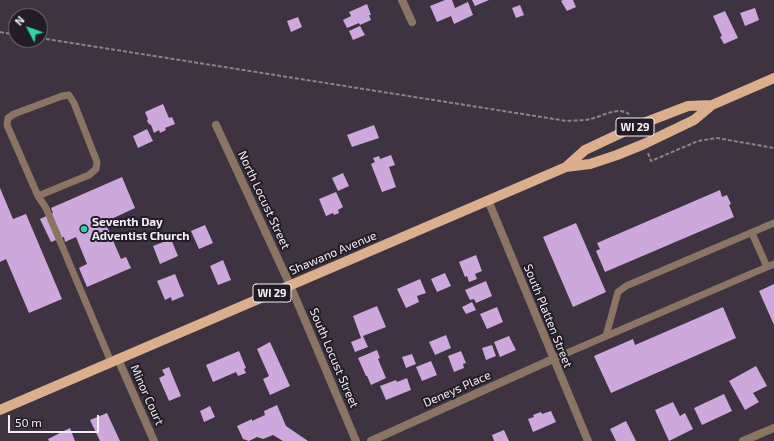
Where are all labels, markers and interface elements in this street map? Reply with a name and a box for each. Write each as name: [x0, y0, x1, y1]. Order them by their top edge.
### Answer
north arrow: [8, 8, 48, 48]
text: N: [12, 13, 27, 28]
road number: WI 29: [616, 118, 654, 136]
street label: North Locust Street: [235, 149, 293, 251]
place label: Seventh Day Adventist Church: [92, 215, 190, 243]
marker: Seventh Day Adventist Church: [79, 224, 89, 234]
street label: Shawano Avenue: [287, 228, 379, 278]
street label: South Platten Street: [521, 262, 575, 370]
road number: WI 29: [253, 284, 291, 302]
street label: South Locust Street: [306, 306, 362, 410]
street label: Minor Court: [127, 363, 167, 427]
street label: Deneys Place: [421, 368, 493, 410]
scale bar: [10, 407, 101, 433]
text: 50 m: [15, 415, 42, 429]

